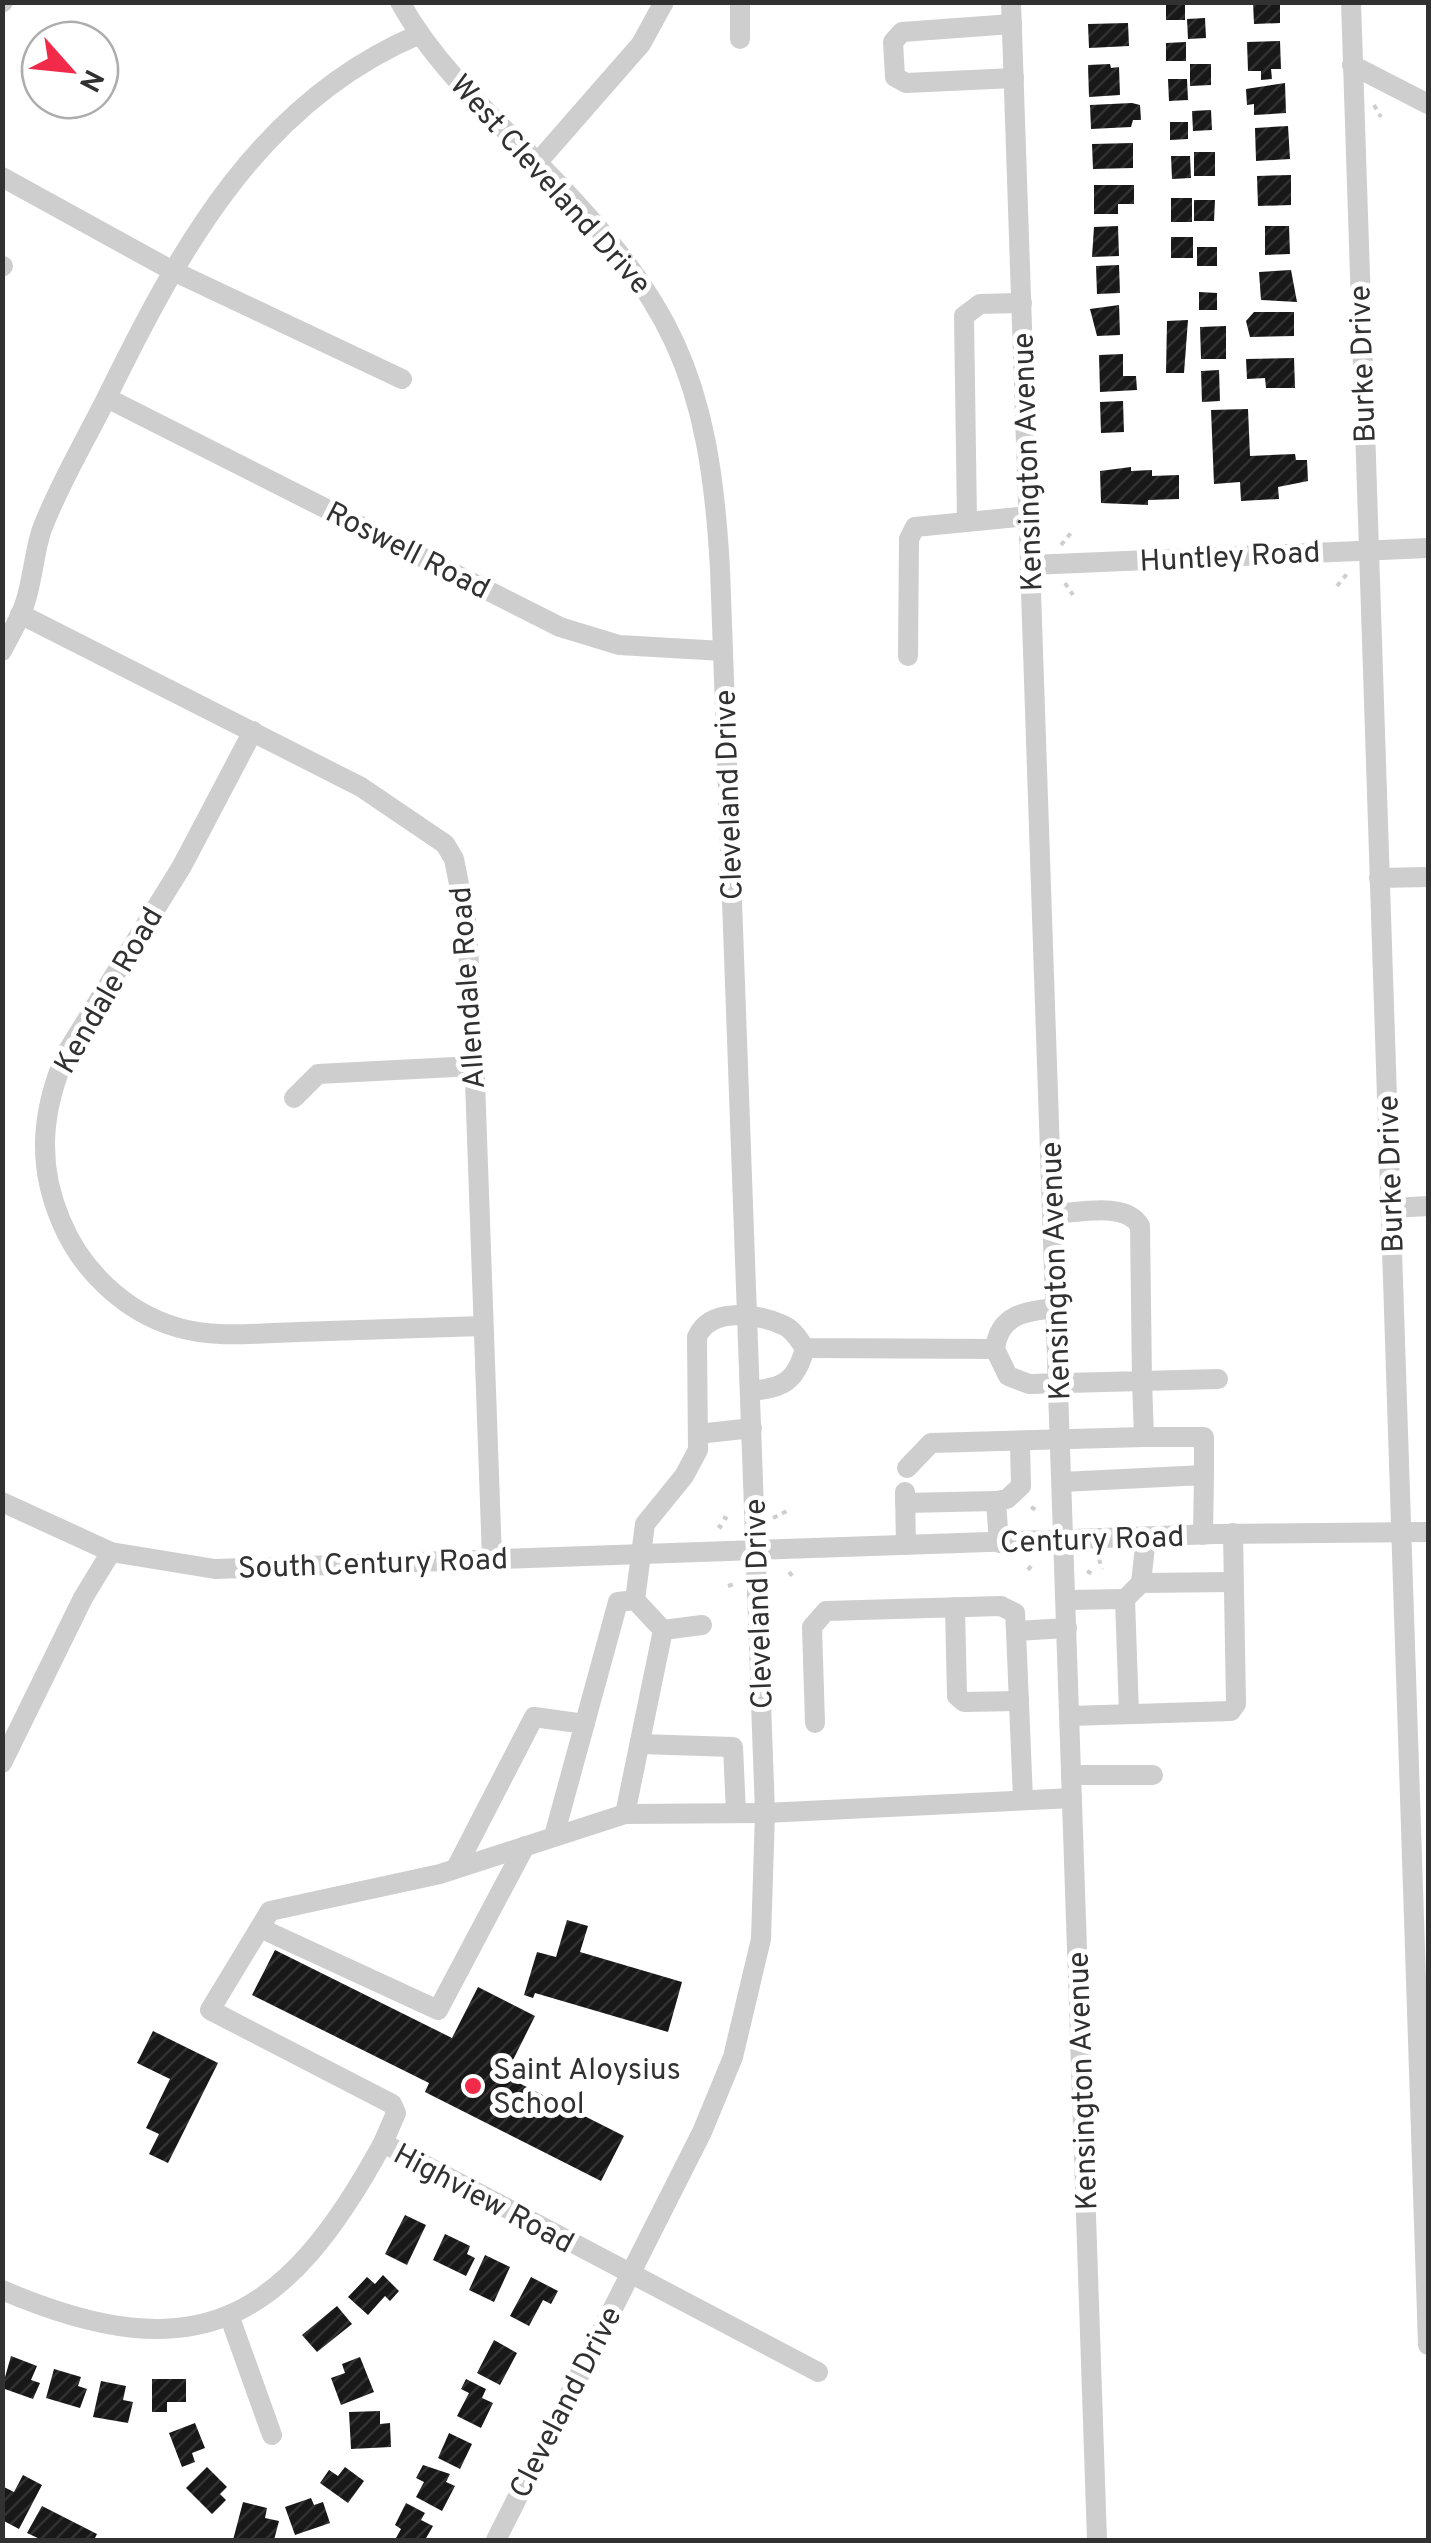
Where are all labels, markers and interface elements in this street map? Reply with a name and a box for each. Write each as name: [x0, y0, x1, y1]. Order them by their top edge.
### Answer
north arrow: [20, 20, 120, 120]
text: N: [69, 63, 110, 97]
street label: West Cleveland Drive: [441, 68, 658, 303]
street label: Burke Drive: [1343, 285, 1386, 443]
street label: Kensington Avenue: [1006, 332, 1053, 592]
street label: Roswell Road: [319, 495, 495, 609]
street label: Huntley Road: [1139, 535, 1322, 582]
street label: Cleveland Drive: [708, 689, 753, 901]
street label: Allendale Road: [444, 885, 495, 1090]
street label: Kendale Road: [48, 901, 173, 1081]
street label: Burke Drive: [1371, 1095, 1414, 1253]
street label: Kensington Avenue: [1034, 1141, 1081, 1401]
street label: Cleveland Drive: [738, 1498, 783, 1710]
street label: Century Road: [999, 1520, 1185, 1563]
street label: South Century Road: [237, 1542, 509, 1589]
street label: Kensington Avenue: [1061, 1951, 1108, 2211]
place label: Saint Aloysius School: [493, 2053, 681, 2124]
marker: Saint Aloysius School: [462, 2075, 484, 2097]
street label: Highview Road: [386, 2137, 579, 2263]
street label: Cleveland Drive: [503, 2301, 631, 2505]

